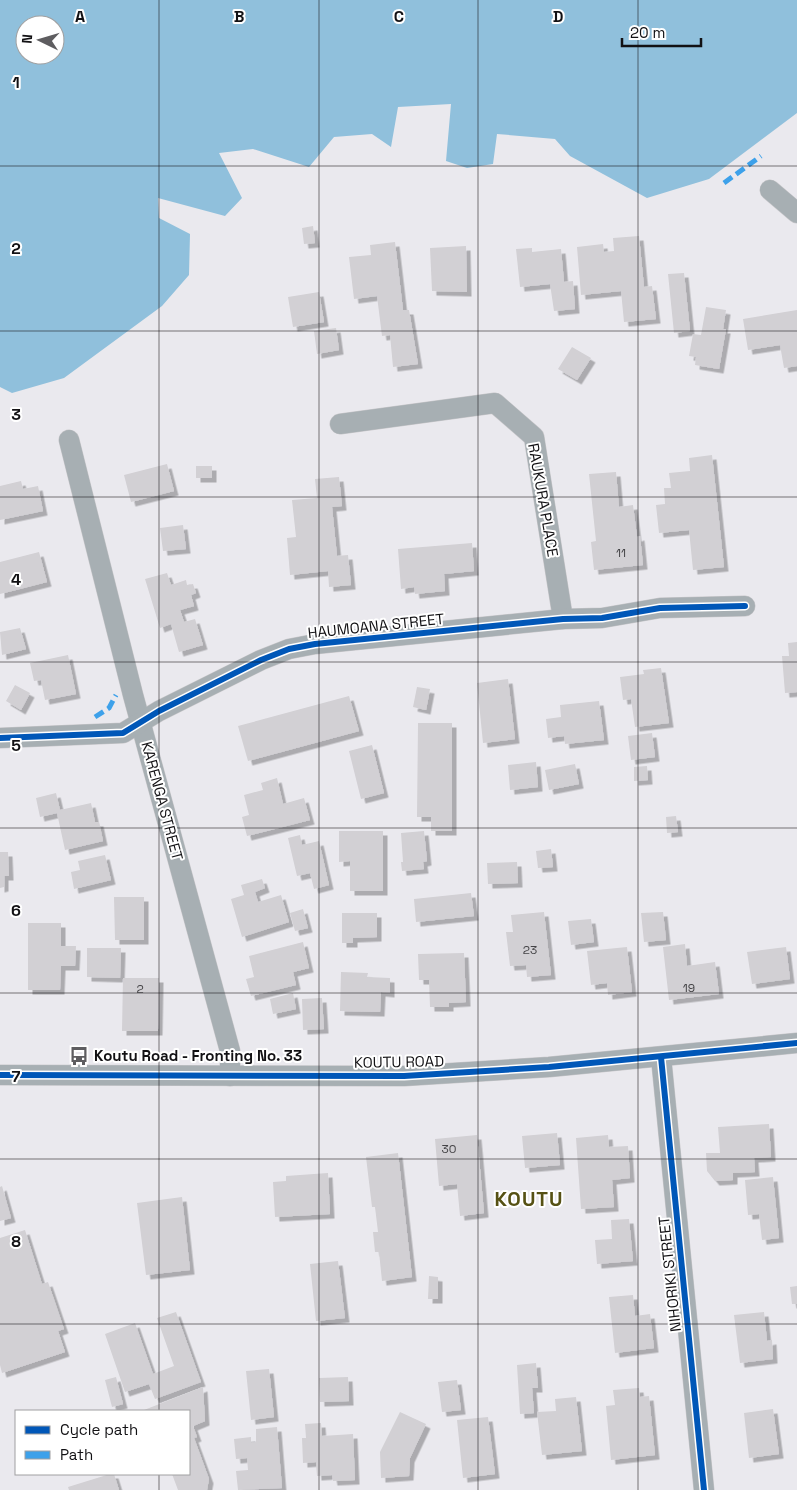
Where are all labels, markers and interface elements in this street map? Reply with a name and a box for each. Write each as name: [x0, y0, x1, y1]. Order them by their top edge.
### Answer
text: A: [75, 6, 85, 27]
text: B: [234, 6, 244, 27]
text: C: [394, 6, 404, 27]
text: D: [553, 6, 563, 27]
north arrow: [15, 15, 65, 65]
scale bar: [622, 15, 701, 47]
text: 20 m: [630, 23, 665, 42]
text: N: [18, 33, 36, 44]
text: 1: [12, 72, 20, 93]
text: 2: [11, 238, 21, 259]
text: 3: [11, 404, 21, 425]
street label: RAUKURA PLACE: [524, 442, 563, 558]
house number: 11: [616, 545, 626, 561]
text: 4: [11, 569, 21, 590]
street label: HAUMOANA STREET: [307, 609, 445, 642]
text: 5: [11, 735, 21, 756]
street label: KARENGA STREET: [137, 739, 188, 863]
text: 6: [11, 900, 21, 921]
house number: 23: [523, 942, 537, 958]
house number: 19: [683, 980, 695, 996]
house number: 2: [136, 981, 144, 997]
bus stop icon: Koutu Road - Fronting No. 33: [68, 1045, 90, 1067]
place label: Koutu Road - Fronting No. 33: [94, 1046, 302, 1065]
street label: KOUTU ROAD: [354, 1051, 444, 1072]
text: 7: [12, 1066, 21, 1087]
house number: 30: [442, 1141, 456, 1157]
district label: KOUTU: [494, 1186, 564, 1212]
street label: NIHORIKI STREET: [654, 1215, 685, 1333]
text: 8: [11, 1231, 21, 1252]
legend: [15, 1410, 190, 1475]
text: Cycle path: [60, 1420, 138, 1439]
text: Path: [60, 1445, 93, 1464]

